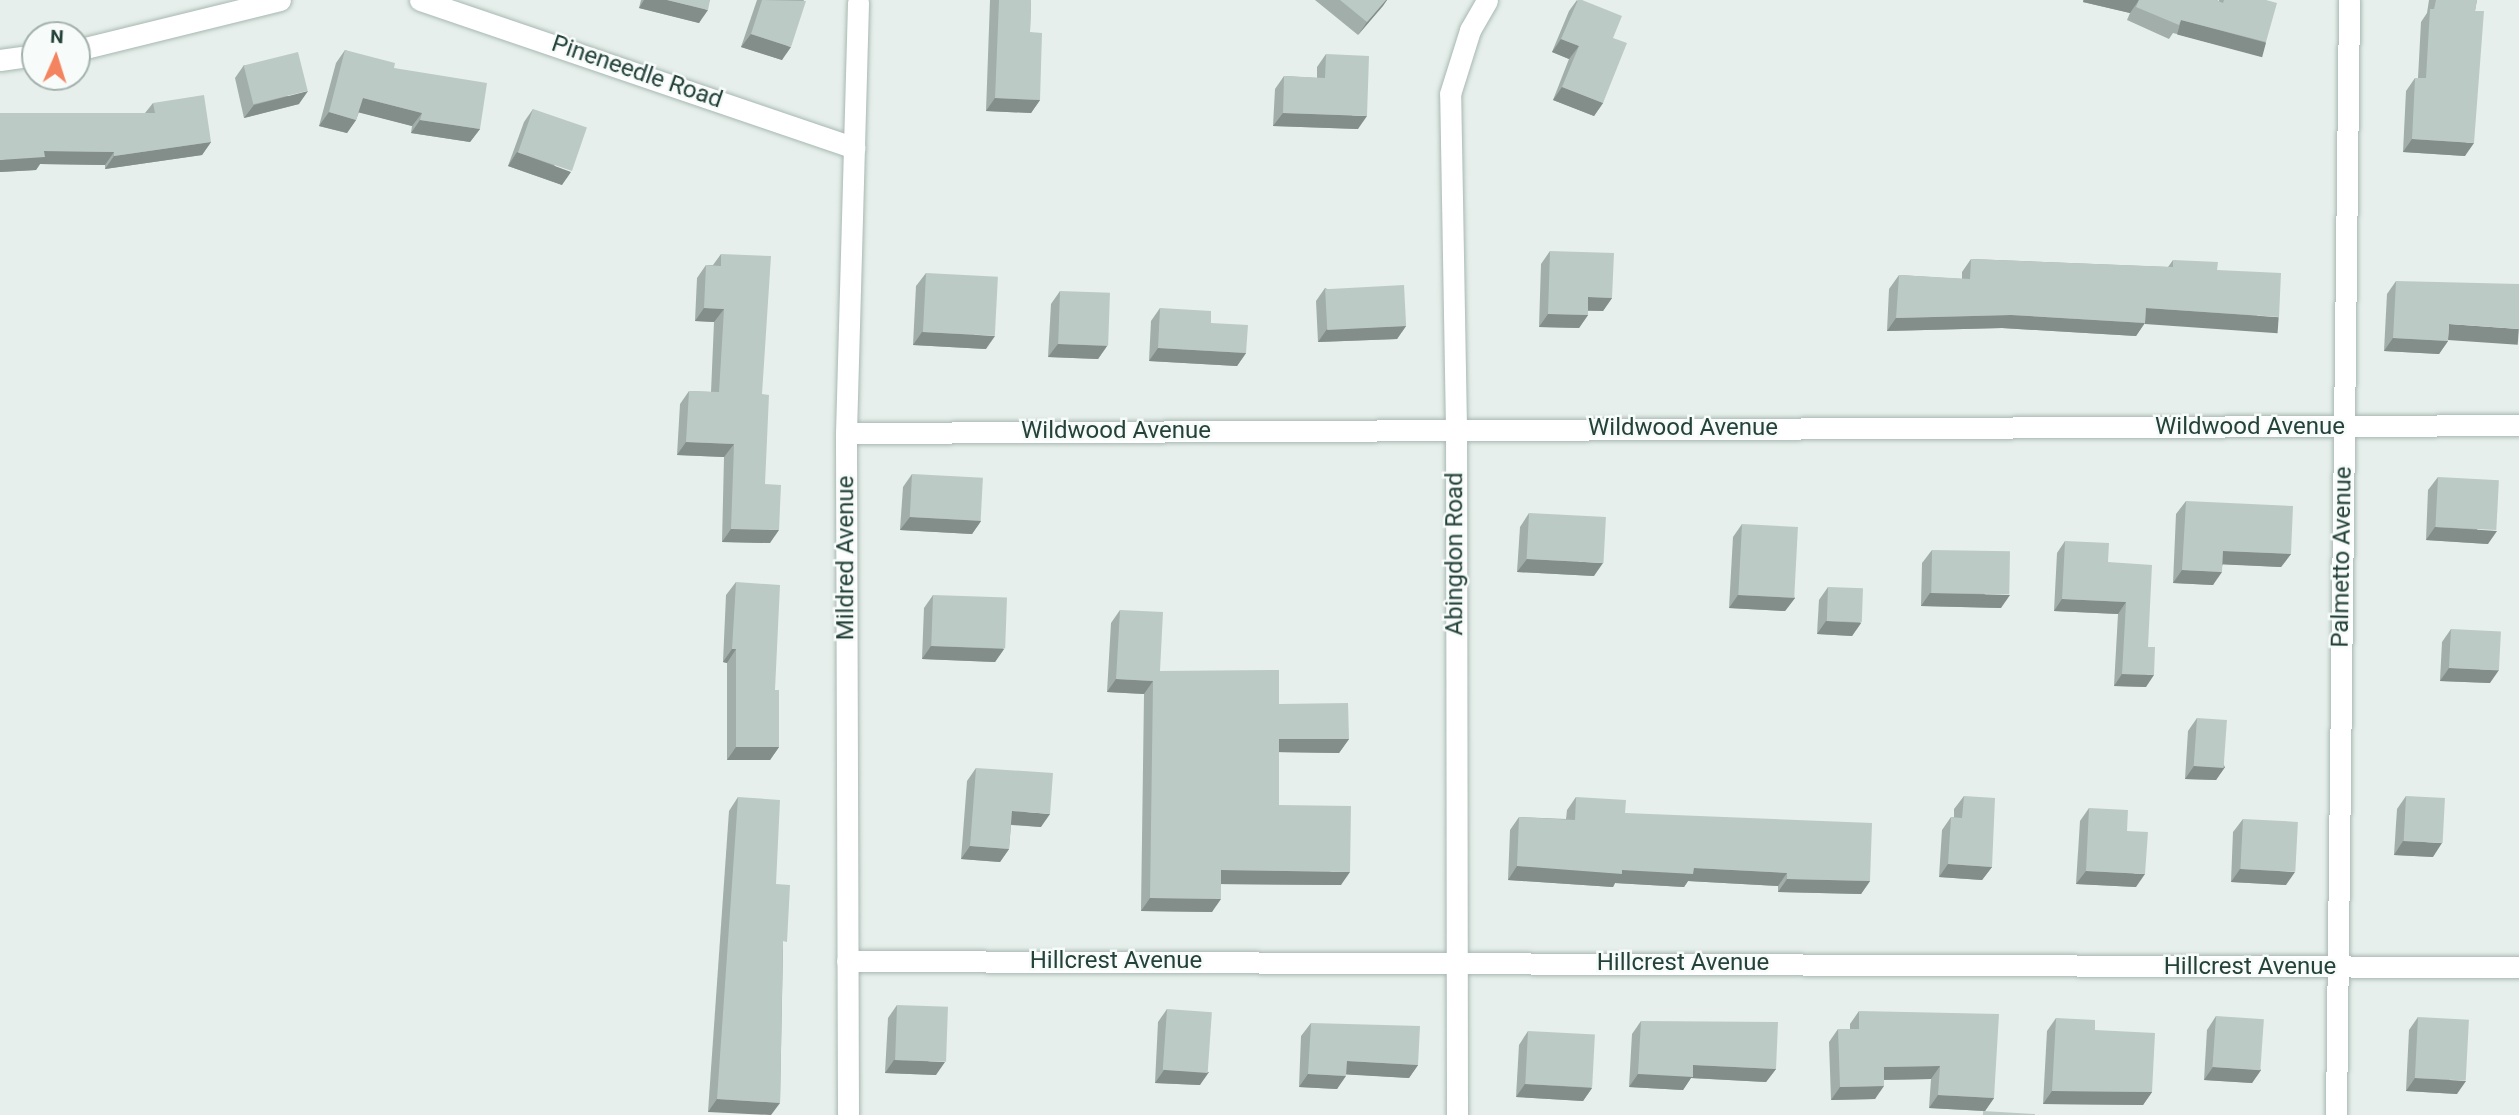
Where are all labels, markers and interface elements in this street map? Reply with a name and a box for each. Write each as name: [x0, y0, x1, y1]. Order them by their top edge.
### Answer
north arrow: [21, 21, 91, 91]
text: N: [50, 25, 64, 48]
street label: Pineneedle Road: [548, 29, 726, 115]
street label: Wildwood Avenue: [2155, 413, 2345, 441]
street label: Wildwood Avenue: [1588, 414, 1778, 442]
street label: Wildwood Avenue: [1021, 417, 1211, 445]
street label: Palmetto Avenue: [2326, 466, 2358, 648]
street label: Abingdon Road: [1441, 472, 1469, 636]
street label: Mildred Avenue: [832, 476, 860, 640]
street label: Hillcrest Avenue: [1030, 947, 1202, 975]
street label: Hillcrest Avenue: [1597, 949, 1769, 977]
street label: Hillcrest Avenue: [2164, 953, 2336, 981]

